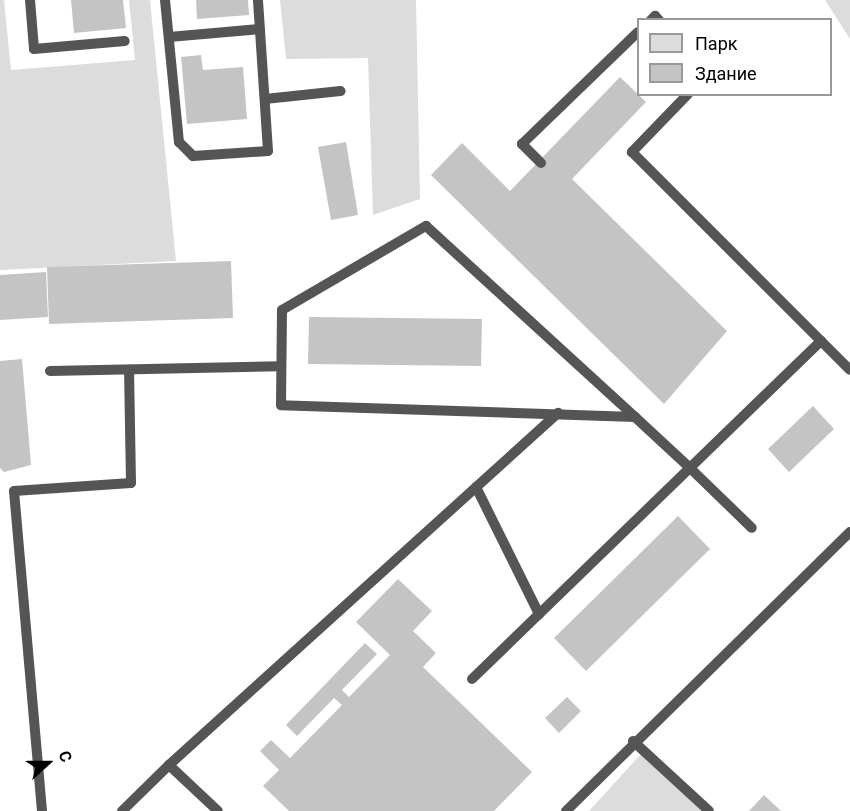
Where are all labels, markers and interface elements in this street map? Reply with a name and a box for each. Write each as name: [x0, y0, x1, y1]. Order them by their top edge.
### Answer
legend: [637, 18, 832, 96]
text: Парк: [695, 33, 737, 54]
text: Здание: [695, 63, 757, 84]
north arrow: [18, 733, 78, 793]
text: С: [55, 748, 76, 765]

